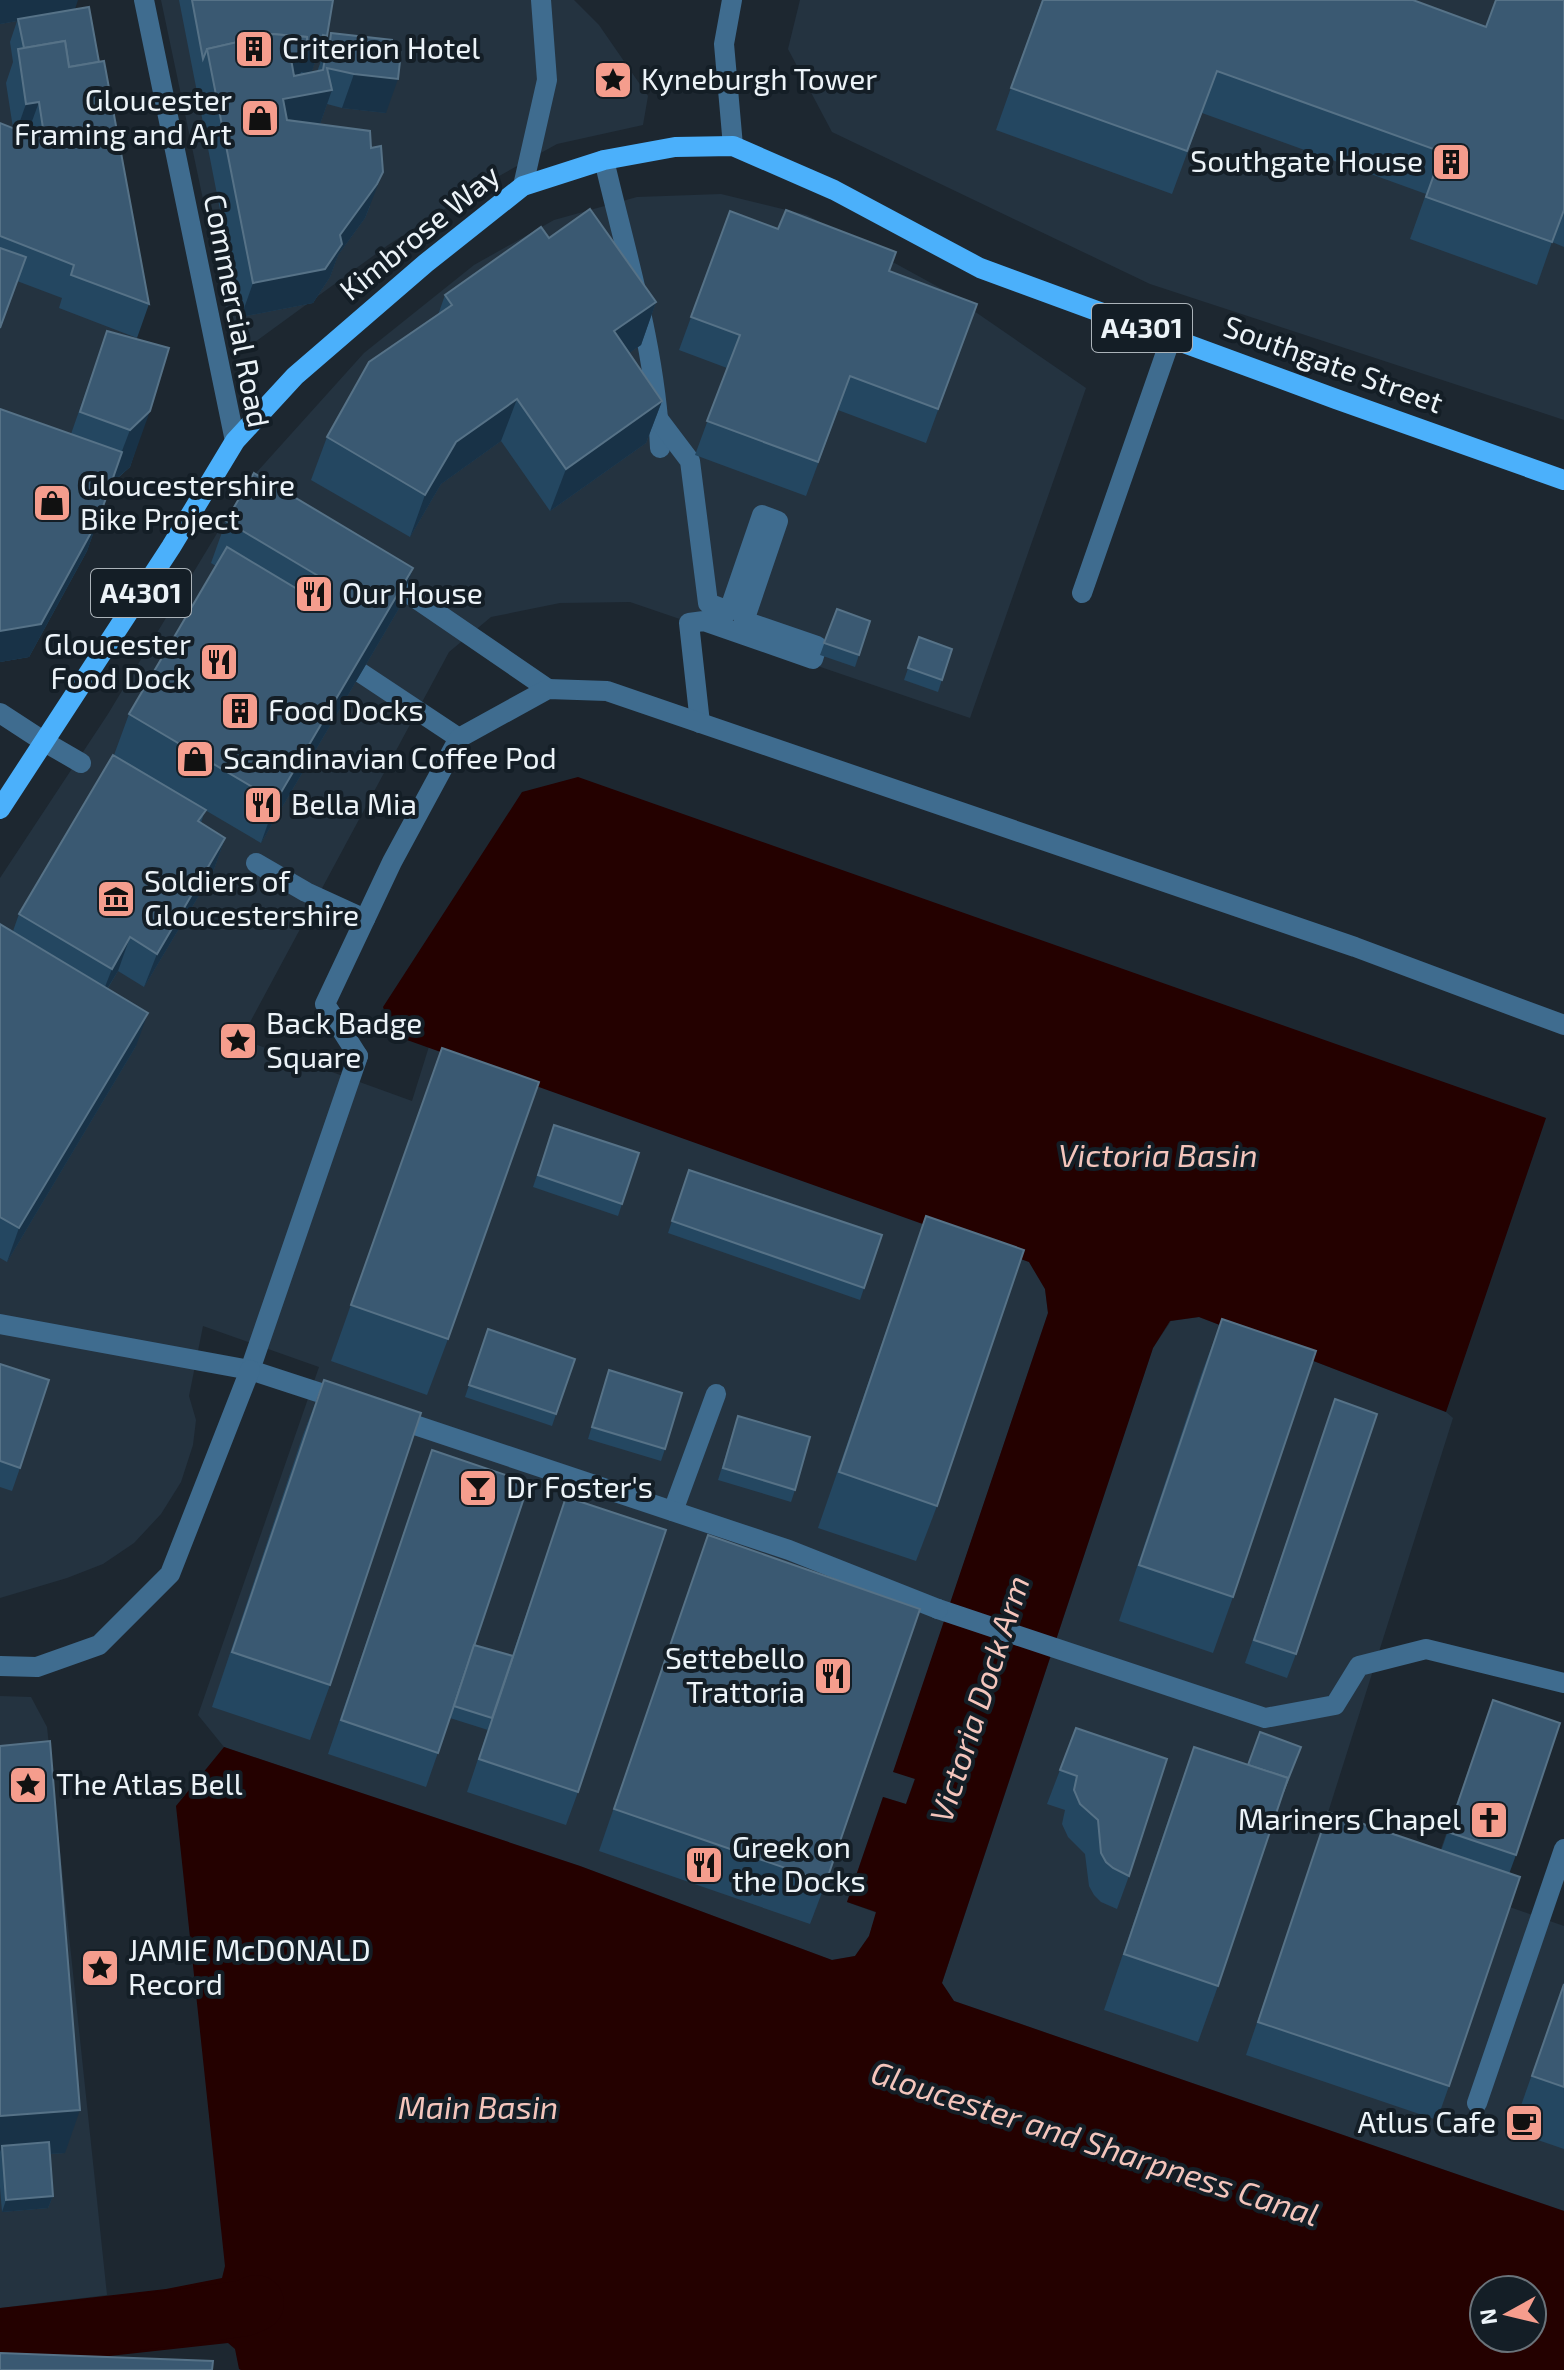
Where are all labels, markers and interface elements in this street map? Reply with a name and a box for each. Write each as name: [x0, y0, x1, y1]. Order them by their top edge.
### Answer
building icon: Criterion Hotel: [233, 28, 275, 70]
place label: Criterion Hotel: [282, 29, 480, 65]
place icon: Kyneburgh Tower: [592, 59, 634, 101]
place label: Kyneburgh Tower: [641, 60, 877, 96]
place label: Gloucester Framing and Art: [14, 81, 232, 151]
shop icon: Gloucester Framing and Art: [239, 97, 281, 139]
building icon: Southgate House: [1430, 141, 1472, 183]
place label: Southgate House: [1190, 142, 1423, 178]
street label: Kimbrose Way: [332, 156, 506, 307]
street label: Commercial Road: [198, 191, 278, 430]
road number: A4301: [1092, 304, 1192, 352]
street label: Southgate Street: [1219, 307, 1448, 419]
place label: Gloucestershire Bike Project: [80, 466, 295, 536]
shop icon: Gloucestershire Bike Project: [31, 482, 73, 524]
road number: A4301: [91, 569, 191, 617]
restaurant icon: Our House: [293, 573, 335, 615]
place label: Our House: [342, 574, 483, 610]
place label: Gloucester Food Dock: [44, 625, 191, 695]
restaurant icon: Gloucester Food Dock: [198, 641, 240, 683]
building icon: Food Docks: [219, 690, 261, 732]
place label: Food Docks: [268, 691, 424, 727]
shop icon: Scandinavian Coffee Pod: [174, 738, 216, 780]
place label: Scandinavian Coffee Pod: [223, 739, 557, 775]
restaurant icon: Bella Mia: [242, 784, 284, 826]
place label: Bella Mia: [291, 785, 417, 821]
place label: Soldiers of Gloucestershire: [144, 862, 359, 932]
museum icon: Soldiers of Gloucestershire: [95, 878, 137, 920]
place label: Back Badge Square: [266, 1004, 422, 1074]
place icon: Back Badge Square: [217, 1020, 259, 1062]
water label: Victoria Basin: [1058, 1135, 1258, 1173]
bar icon: Dr Foster's: [457, 1467, 499, 1509]
place label: Dr Foster's: [506, 1468, 653, 1504]
water label: Victoria Dock Arm: [920, 1570, 1036, 1827]
place label: Settebello Trattoria: [665, 1639, 805, 1709]
restaurant icon: Settebello Trattoria: [812, 1655, 854, 1697]
place icon: The Atlas Bell: [7, 1764, 49, 1806]
place label: The Atlas Bell: [56, 1765, 243, 1801]
church icon: Mariners Chapel: [1468, 1799, 1510, 1841]
place label: Mariners Chapel: [1238, 1800, 1461, 1836]
place label: Greek on the Docks: [732, 1828, 866, 1898]
restaurant icon: Greek on the Docks: [683, 1844, 725, 1886]
place label: JAMIE McDONALD Record: [128, 1931, 371, 2001]
place icon: JAMIE McDONALD Record: [79, 1947, 121, 1989]
water label: Gloucester and Sharpness Canal: [867, 2052, 1324, 2234]
water label: Main Basin: [398, 2087, 558, 2125]
cafe icon: Atlus Cafe: [1503, 2102, 1545, 2144]
place label: Atlus Cafe: [1357, 2103, 1496, 2139]
north arrow: [1468, 2274, 1548, 2354]
text: N: [1473, 2307, 1501, 2327]

